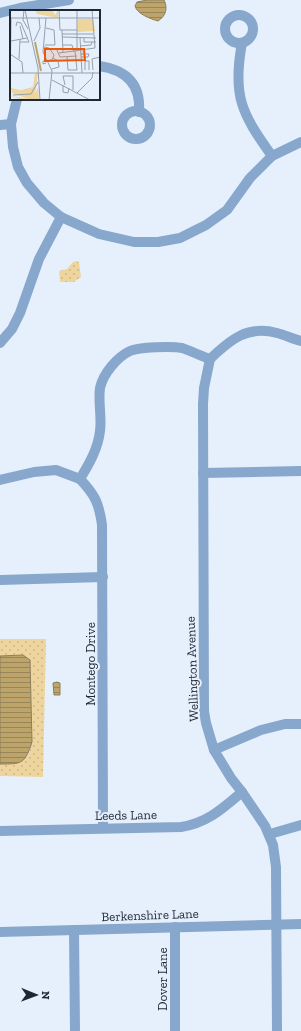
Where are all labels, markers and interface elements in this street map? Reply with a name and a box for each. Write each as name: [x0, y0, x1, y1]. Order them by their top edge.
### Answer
inset map: [10, 10, 100, 100]
street label: Wellington Avenue: [183, 616, 201, 722]
street label: Montego Drive: [83, 622, 98, 706]
street label: Leeds Lane: [95, 807, 157, 823]
street label: Berkenshire Lane: [101, 906, 199, 924]
street label: Dover Lane: [155, 947, 170, 1011]
north arrow: [16, 975, 56, 1015]
text: N: [39, 991, 52, 1000]

